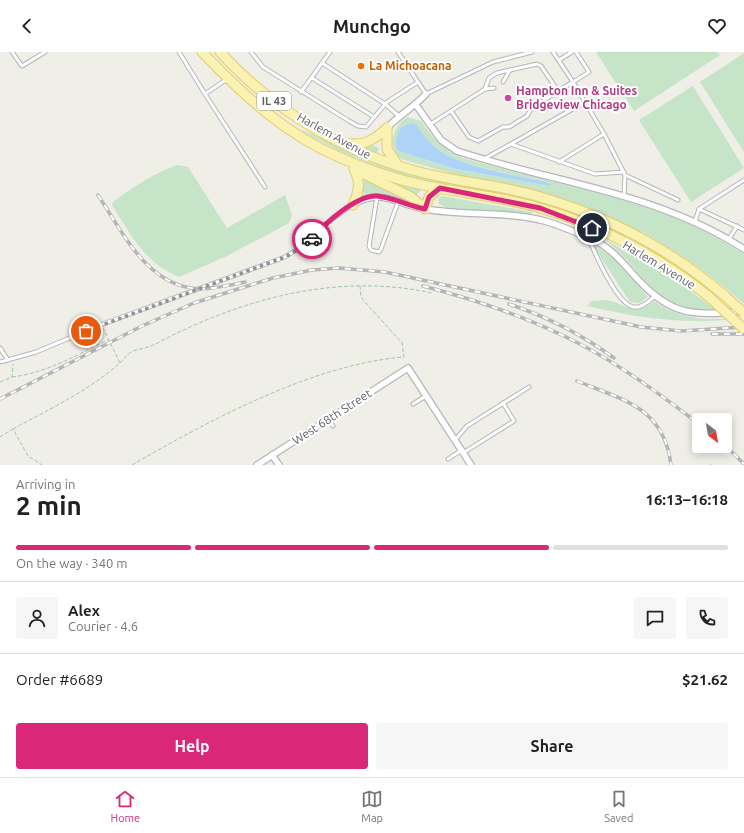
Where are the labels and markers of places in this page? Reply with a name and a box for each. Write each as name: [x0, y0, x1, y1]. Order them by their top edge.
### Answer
place label: La Michoacana: [369, 59, 451, 72]
marker: La Michoacana: [356, 61, 366, 71]
place label: Hampton Inn & Suites Bridgeview Chicago: [516, 84, 638, 111]
marker: Hampton Inn & Suites Bridgeview Chicago: [503, 93, 513, 103]
pin: [575, 211, 609, 245]
pin: [69, 314, 103, 348]

